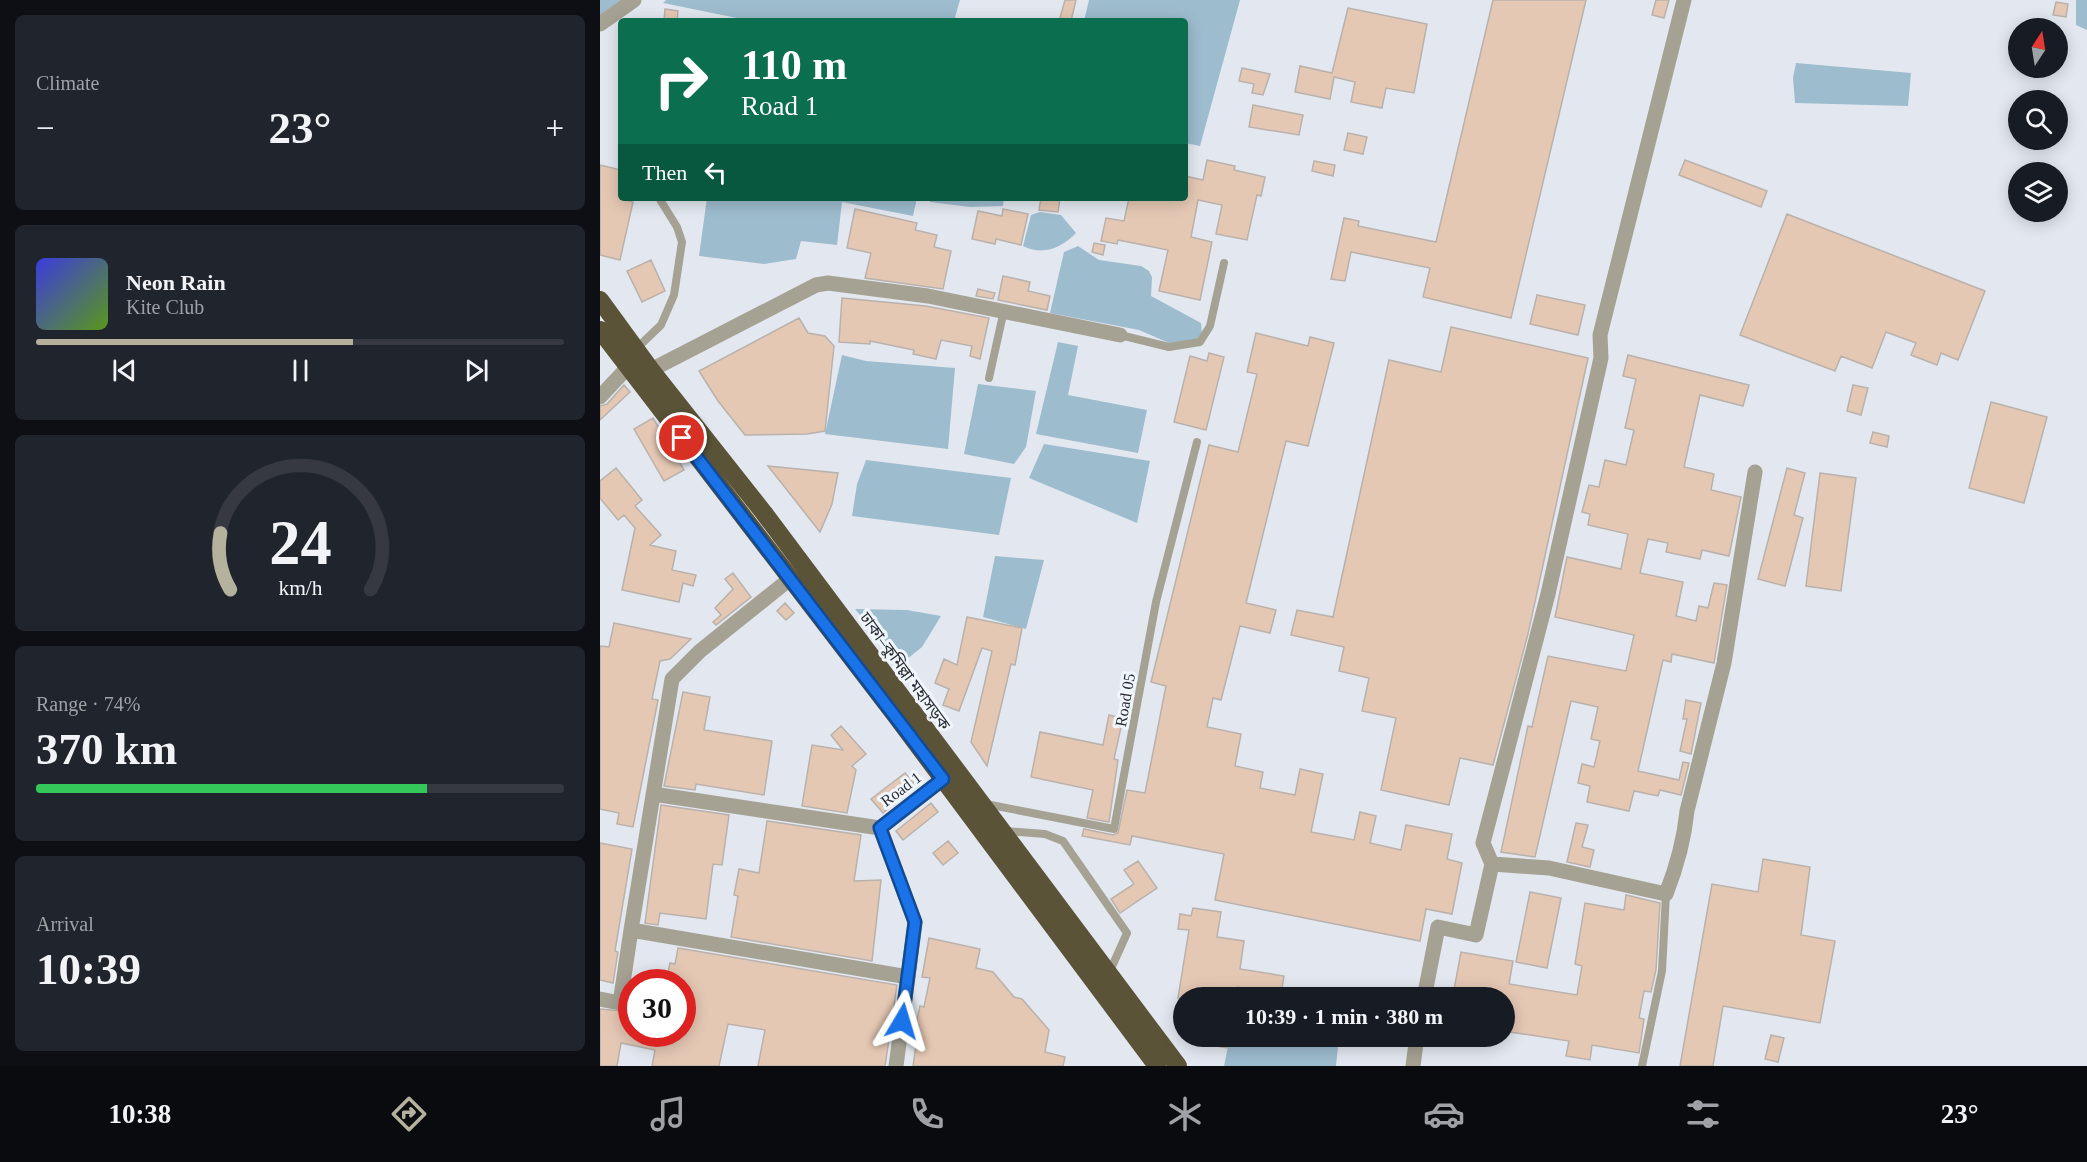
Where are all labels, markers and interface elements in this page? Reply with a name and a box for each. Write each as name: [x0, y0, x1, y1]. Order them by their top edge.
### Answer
north arrow: [2008, 18, 2068, 78]
map controls: [2008, 18, 2068, 222]
icon: right: [642, 42, 720, 120]
text: 110 m: [741, 42, 847, 88]
text: Climate: [36, 72, 99, 94]
button: search: [2008, 90, 2068, 150]
text: Road 1: [741, 91, 818, 121]
text: 23°: [269, 103, 332, 153]
text: −: [36, 110, 55, 146]
text: +: [545, 110, 564, 146]
icon: left: [699, 156, 732, 189]
text: Then: [642, 160, 687, 185]
button: layers: [2008, 162, 2068, 222]
text: Neon Rain: [126, 270, 226, 295]
text: Kite Club: [126, 296, 204, 318]
icon: previous: [108, 354, 141, 387]
icon: pause: [284, 354, 317, 387]
icon: next: [460, 354, 493, 387]
pin: [656, 412, 707, 463]
icon: arrive: [665, 421, 698, 454]
text: 24: [269, 508, 331, 577]
text: km/h: [278, 576, 322, 600]
street label: ঢাকা–কুমিল্লা মহাসড়ক: [855, 608, 955, 734]
street label: Road 05: [1112, 672, 1138, 728]
text: Range · 74%: [36, 693, 140, 715]
text: 370 km: [36, 724, 177, 774]
street label: Road 1: [878, 768, 924, 810]
text: Arrival: [36, 913, 94, 935]
text: 10:39: [36, 944, 141, 994]
speed limit sign: 30: [618, 969, 696, 1047]
position arrow: [870, 989, 934, 1053]
text: 10:39 · 1 min · 380 m: [1245, 1004, 1443, 1029]
icon: directions: [388, 1093, 430, 1135]
icon: music: [647, 1093, 689, 1135]
icon: phone: [906, 1093, 948, 1135]
icon: climate: [1164, 1093, 1206, 1135]
icon: car: [1423, 1093, 1465, 1135]
icon: filters: [1682, 1093, 1724, 1135]
text: 10:38: [108, 1099, 171, 1129]
text: 23°: [1941, 1099, 1979, 1129]

